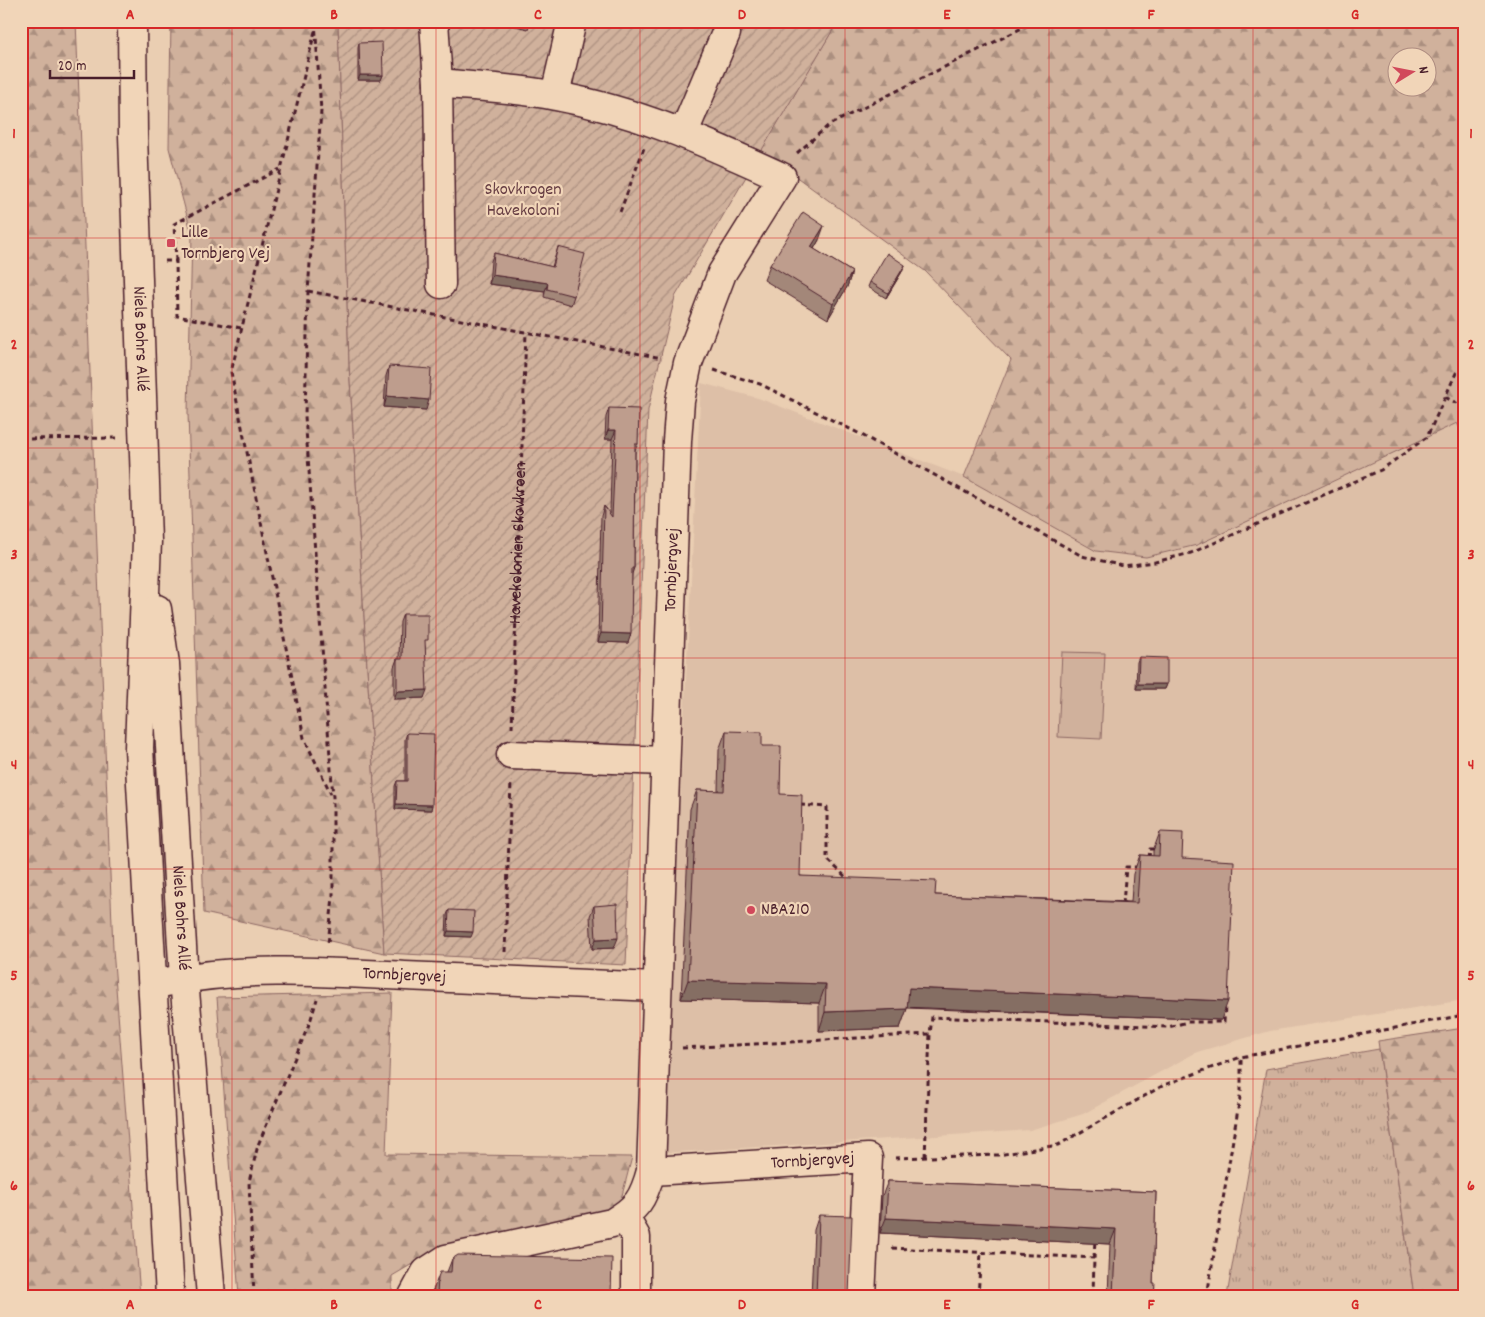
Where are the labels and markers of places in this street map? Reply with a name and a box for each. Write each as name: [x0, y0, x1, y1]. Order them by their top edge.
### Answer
place label: Lille Tornbjerg Vej: [181, 221, 270, 267]
marker: Lille Tornbjerg Vej: [165, 237, 177, 249]
place label: NBA210: [761, 898, 810, 923]
marker: NBA210: [745, 904, 757, 916]

